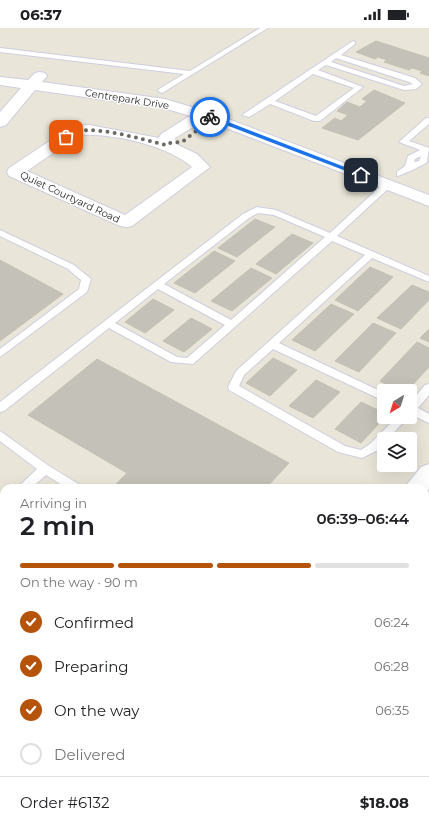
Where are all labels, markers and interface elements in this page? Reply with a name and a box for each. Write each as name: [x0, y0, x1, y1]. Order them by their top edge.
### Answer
text: 06:37: [20, 5, 62, 24]
street label: Centrepark Drive: [84, 86, 170, 112]
courier: [190, 97, 230, 137]
icon: bike: [199, 106, 221, 128]
pin: [49, 120, 83, 154]
icon: bag: [55, 126, 77, 148]
pin: [344, 158, 378, 192]
icon: home: [350, 164, 372, 186]
street label: Quiet Courtyard Road: [18, 168, 122, 226]
north arrow: [377, 384, 417, 424]
map controls: [377, 384, 417, 472]
button: layers: [377, 432, 417, 472]
text: Arriving in: [20, 495, 87, 511]
text: 06:39–06:44: [317, 509, 409, 528]
text: 2 min: [20, 510, 95, 542]
text: On the way · 90 m: [20, 574, 138, 590]
icon: check: [20, 611, 42, 633]
text: Confirmed: [54, 613, 134, 632]
text: 06:24: [374, 614, 409, 630]
icon: check: [20, 655, 42, 677]
text: Preparing: [54, 657, 129, 676]
text: 06:28: [374, 658, 409, 674]
icon: check: [20, 699, 42, 721]
text: On the way: [54, 701, 139, 720]
text: 06:35: [375, 702, 409, 718]
text: Delivered: [54, 745, 126, 764]
text: Order #6132: [20, 793, 109, 812]
text: $18.08: [360, 793, 409, 812]

